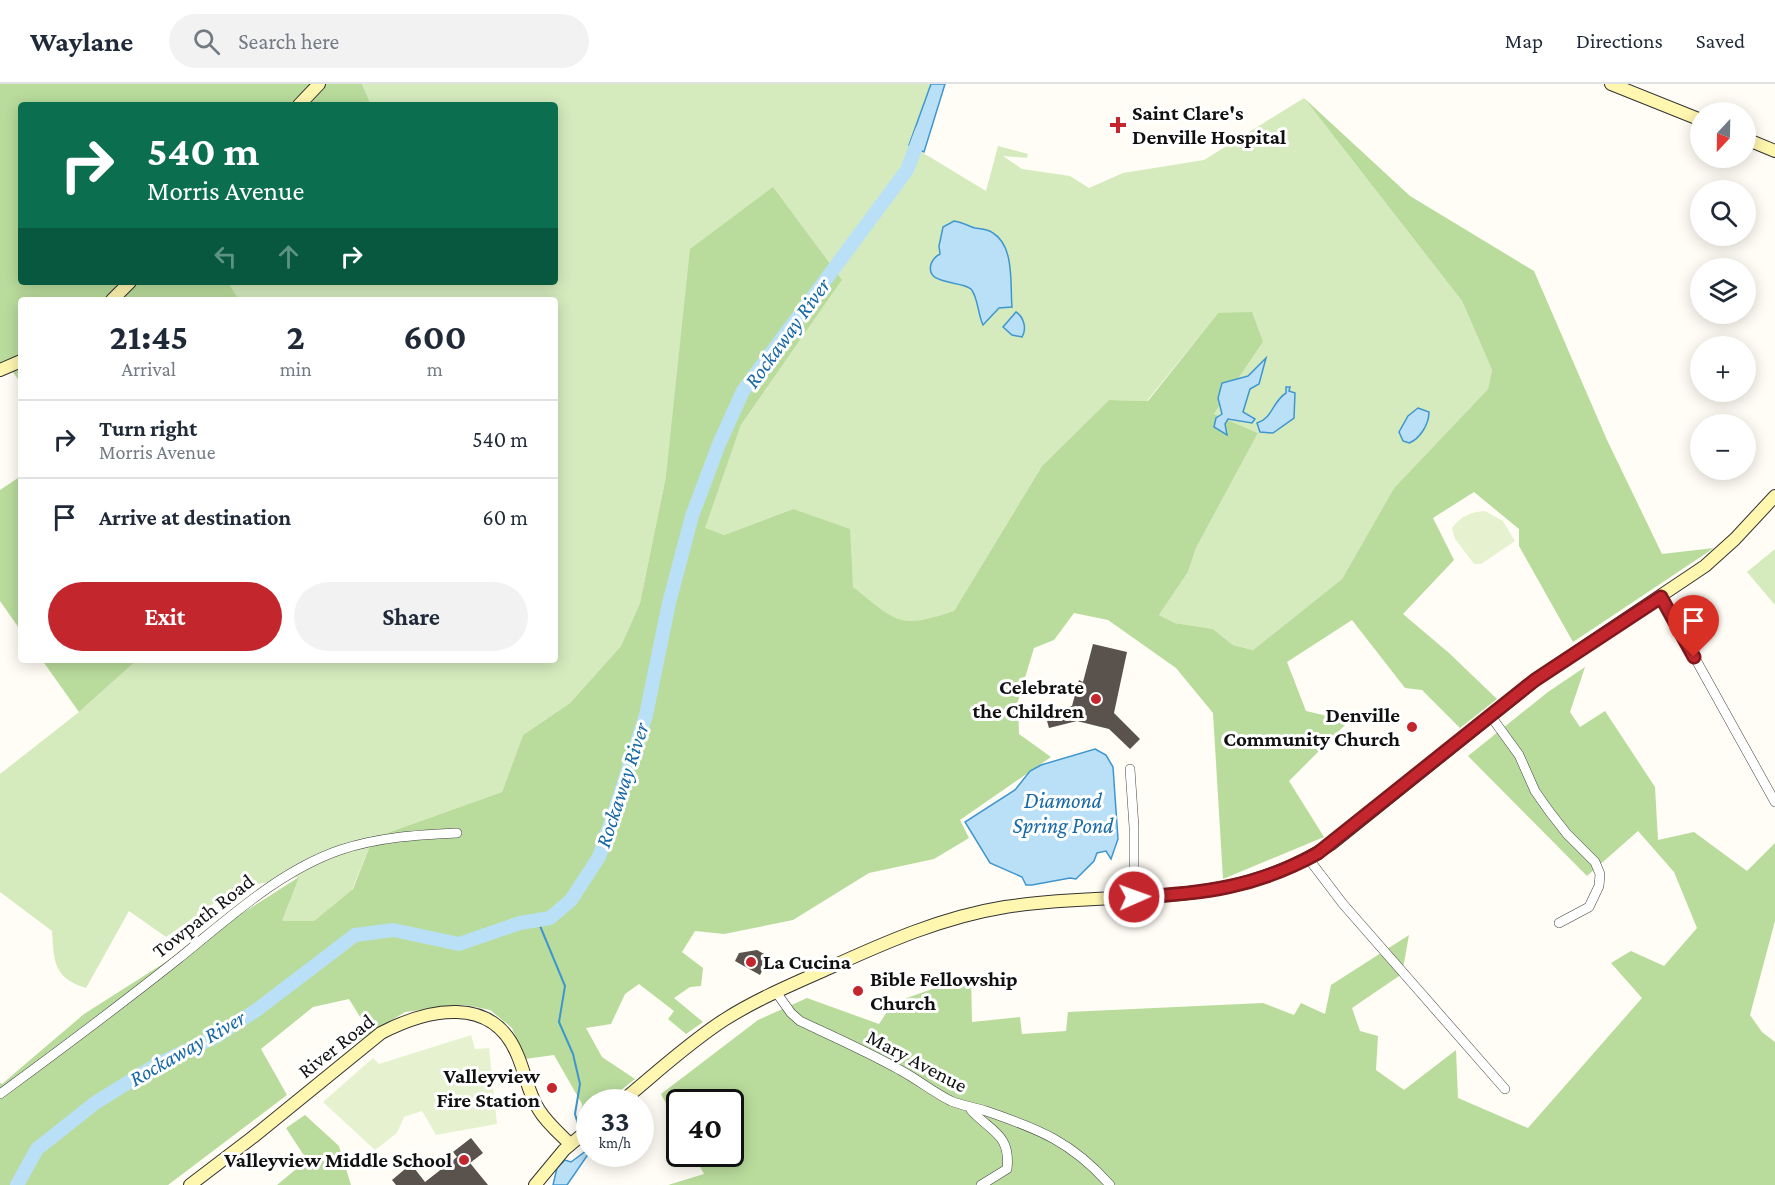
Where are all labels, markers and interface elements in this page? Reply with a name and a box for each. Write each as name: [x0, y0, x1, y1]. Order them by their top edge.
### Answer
search box: [169, 14, 589, 68]
icon: search: [190, 25, 223, 58]
text: Waylane: [30, 26, 133, 57]
text: Search here: [238, 29, 339, 54]
text: Map: [1505, 29, 1543, 53]
text: Directions: [1576, 29, 1663, 53]
text: Saved: [1696, 29, 1745, 53]
place label: Saint Clare's Denville Hospital: [1132, 101, 1286, 149]
north arrow: [1690, 102, 1756, 168]
map controls: [1690, 102, 1756, 480]
marker: Saint Clare's Denville Hospital: [1109, 116, 1127, 134]
icon: right: [48, 126, 126, 204]
text: 540 m: [147, 127, 259, 174]
text: Morris Avenue: [147, 176, 304, 206]
button: search: [1690, 180, 1756, 246]
icon: left: [209, 240, 242, 273]
icon: ahead: [272, 240, 305, 273]
icon: right: [335, 240, 368, 273]
button: layers: [1690, 258, 1756, 324]
water label: Rockaway River: [739, 272, 836, 393]
text: 21:45: [109, 317, 188, 357]
text: 2: [286, 317, 305, 357]
text: 600: [403, 317, 467, 357]
button: +: [1690, 336, 1756, 402]
text: Arrival: [122, 358, 176, 380]
text: min: [280, 358, 312, 380]
text: m: [427, 358, 443, 380]
button: −: [1690, 414, 1756, 480]
text: Turn right: [99, 416, 197, 441]
icon: right: [48, 423, 81, 456]
text: 540 m: [472, 427, 528, 452]
text: Morris Avenue: [99, 441, 215, 463]
icon: arrive: [48, 501, 81, 534]
text: Arrive at destination: [99, 505, 291, 530]
text: 60 m: [483, 505, 528, 530]
button: Exit: [48, 582, 282, 651]
button: Share: [294, 582, 528, 651]
pin: [1668, 595, 1719, 657]
icon: arrive: [1677, 604, 1710, 637]
place label: Celebrate the Children: [972, 675, 1084, 723]
marker: Celebrate the Children: [1089, 692, 1103, 706]
place label: Denville Community Church: [1223, 703, 1400, 751]
water label: Rockaway River: [590, 718, 654, 850]
marker: Denville Community Church: [1405, 720, 1419, 734]
water label: Diamond Spring Pond: [1013, 788, 1114, 838]
position arrow: [1102, 865, 1166, 929]
street label: Towpath Road: [148, 869, 258, 963]
place label: La Cucina: [763, 950, 852, 974]
marker: La Cucina: [744, 955, 758, 969]
place label: Bible Fellowship Church: [870, 967, 1018, 1015]
marker: Bible Fellowship Church: [851, 984, 865, 998]
water label: Rockaway River: [125, 1004, 250, 1091]
street label: River Road: [293, 1009, 379, 1083]
street label: Mary Avenue: [863, 1025, 971, 1097]
place label: Valleyview Fire Station: [437, 1064, 540, 1112]
marker: Valleyview Fire Station: [545, 1081, 559, 1095]
speed limit sign: 40: [666, 1089, 744, 1167]
text: 33: [600, 1104, 630, 1137]
text: km/h: [599, 1135, 631, 1151]
place label: Valleyview Middle School: [223, 1148, 452, 1172]
marker: Valleyview Middle School: [457, 1153, 471, 1167]

